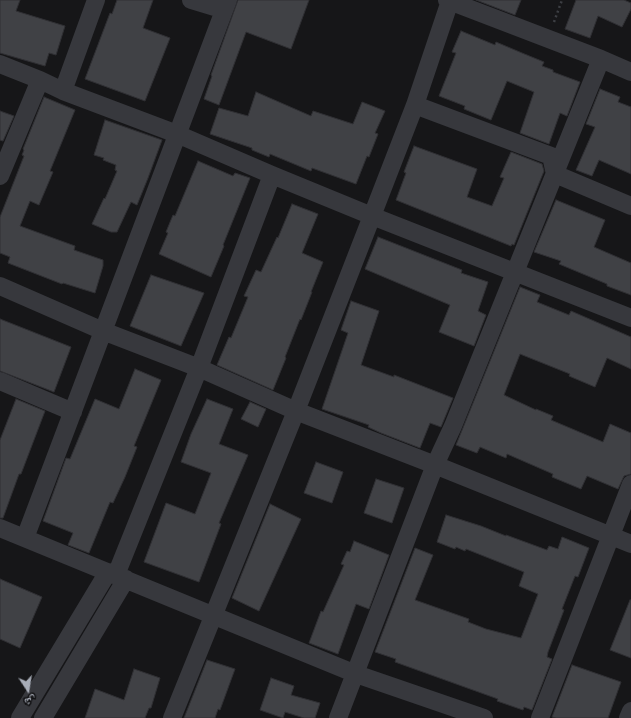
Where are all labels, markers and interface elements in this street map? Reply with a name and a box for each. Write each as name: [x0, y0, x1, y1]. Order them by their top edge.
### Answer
north arrow: [8, 670, 48, 710]
text: ش: [23, 694, 38, 710]

